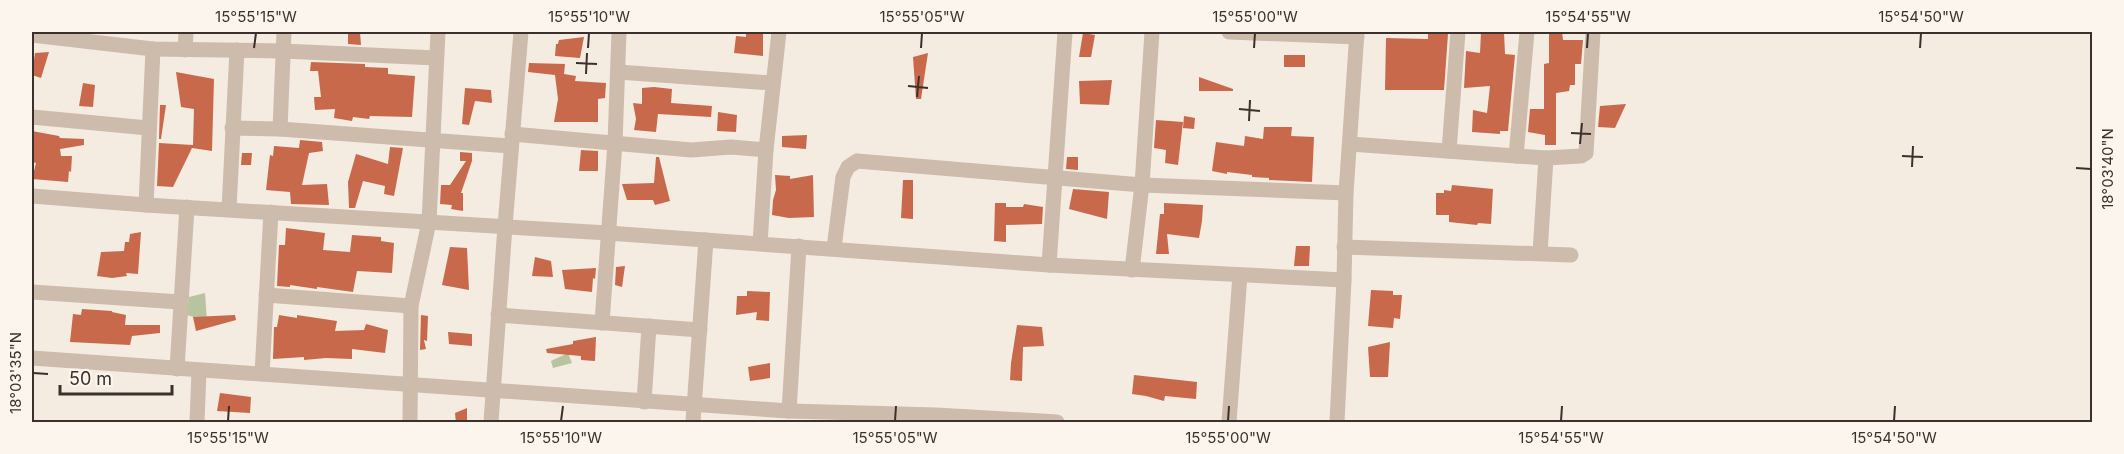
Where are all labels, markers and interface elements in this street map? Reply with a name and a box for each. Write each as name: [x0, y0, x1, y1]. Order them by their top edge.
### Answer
text: 15°55'15"W: [215, 7, 297, 26]
text: 15°55'10"W: [548, 7, 630, 26]
text: 15°55'05"W: [879, 7, 965, 26]
text: 15°55'00"W: [1212, 7, 1298, 26]
text: 15°54'55"W: [1545, 7, 1631, 26]
text: 15°54'50"W: [1878, 7, 1964, 26]
text: 18°03'40"N: [2098, 128, 2117, 210]
text: 18°03'35"N: [6, 332, 25, 414]
scale bar: [60, 358, 172, 396]
text: 50 m: [69, 368, 112, 389]
text: 15°55'15"W: [187, 428, 269, 447]
text: 15°55'10"W: [520, 428, 602, 447]
text: 15°55'05"W: [852, 428, 938, 447]
text: 15°55'00"W: [1185, 428, 1271, 447]
text: 15°54'55"W: [1518, 428, 1604, 447]
text: 15°54'50"W: [1851, 428, 1937, 447]

